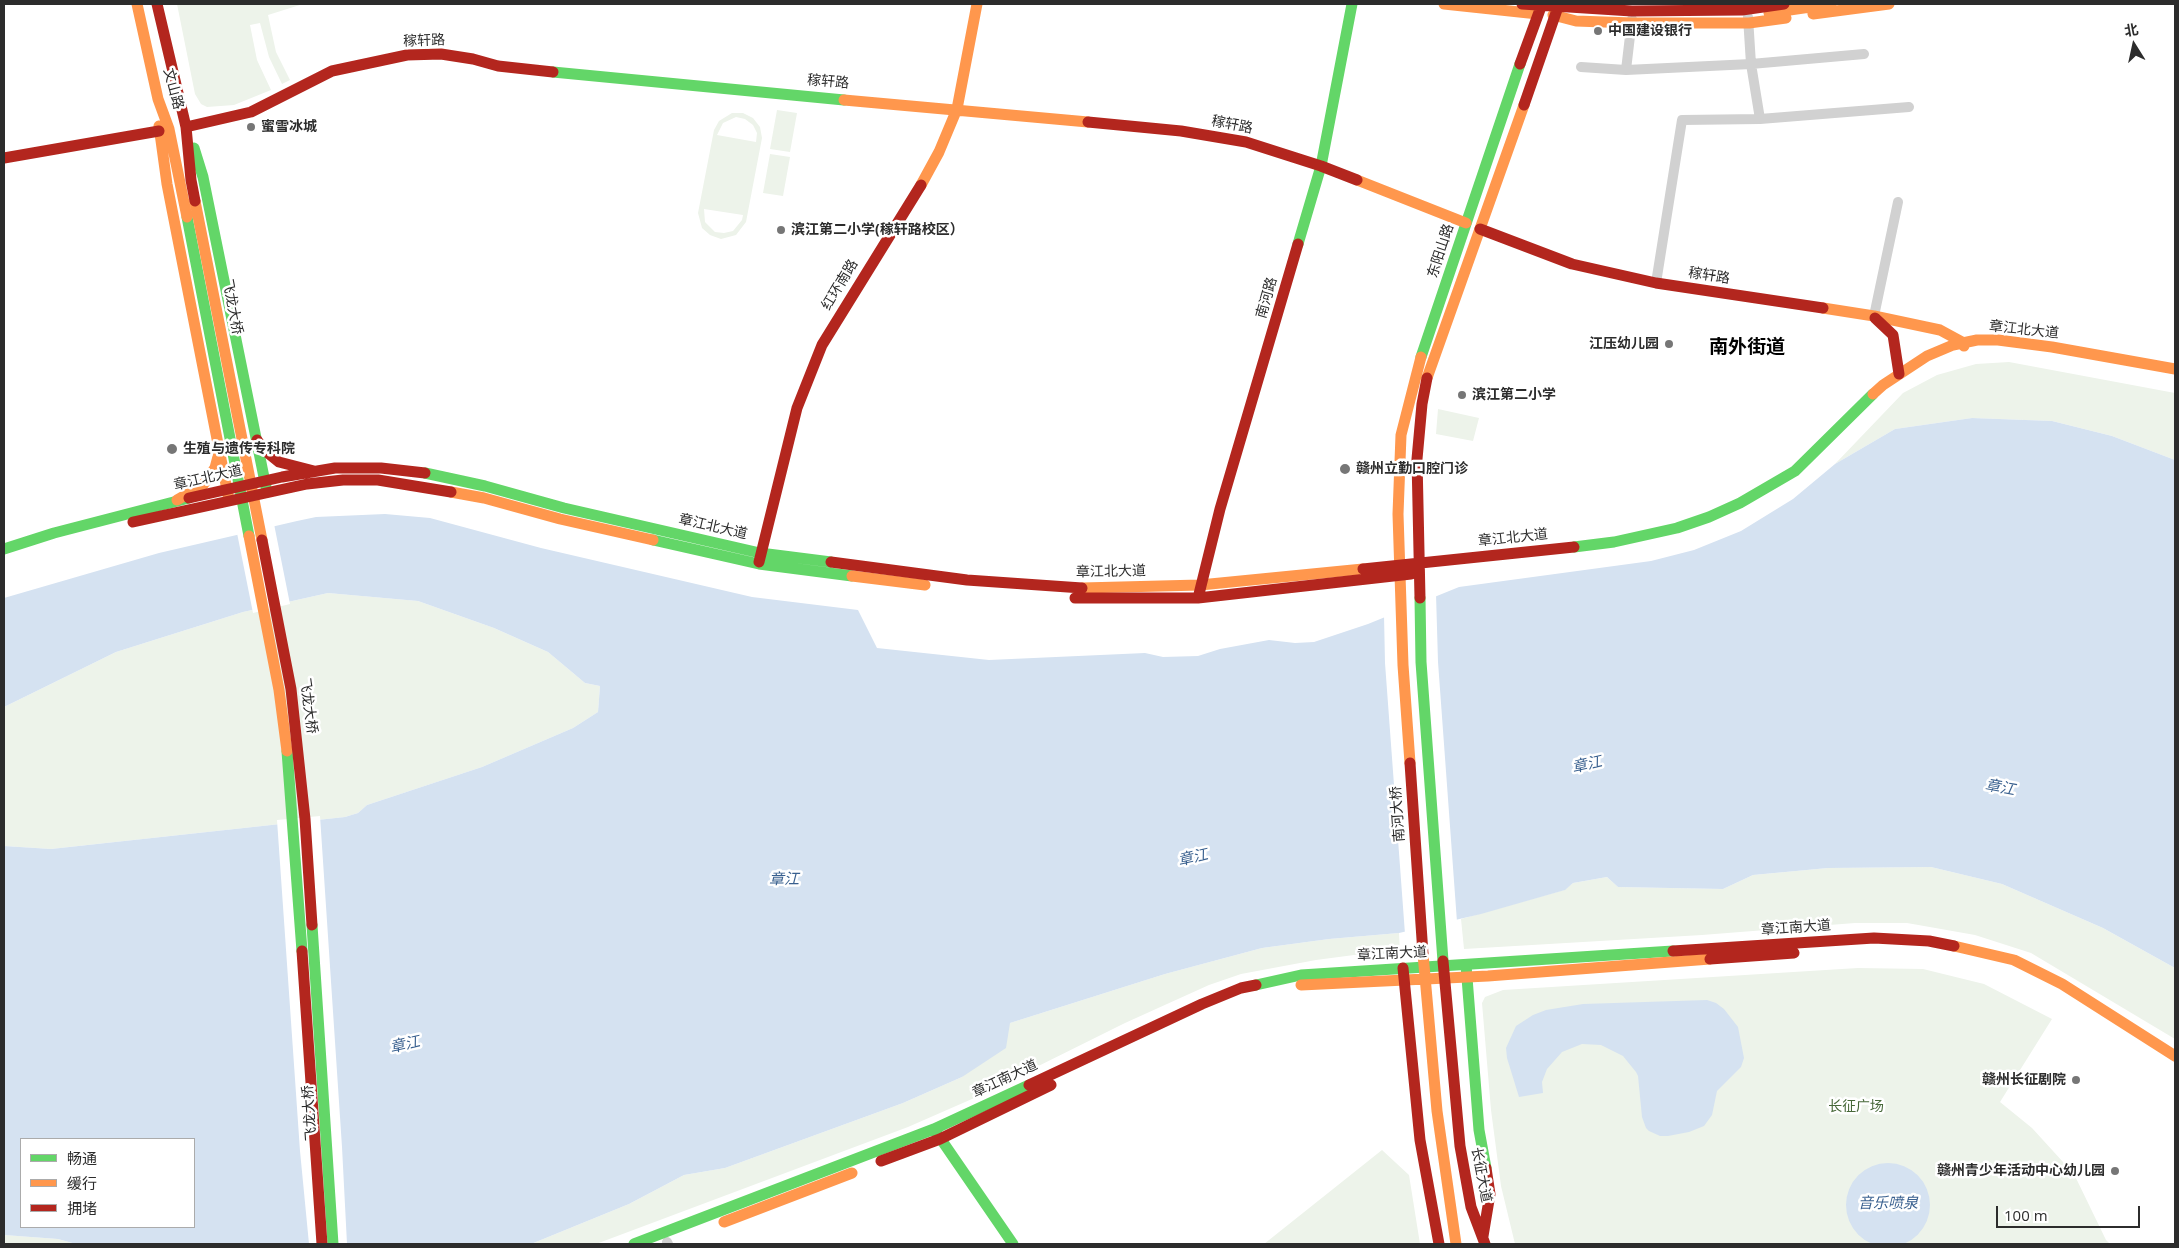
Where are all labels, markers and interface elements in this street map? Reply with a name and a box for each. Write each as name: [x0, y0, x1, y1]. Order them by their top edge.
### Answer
text: 北: [2123, 19, 2140, 40]
north arrow: [2109, 20, 2159, 70]
place label: 中国建设银行: [1608, 23, 1692, 39]
marker: 中国建设银行: [1592, 25, 1604, 37]
street label: 稼轩路: [403, 32, 445, 50]
street label: 文山路: [159, 67, 187, 111]
street label: 稼轩路: [806, 72, 850, 92]
street label: 稼轩路: [1210, 113, 1254, 137]
place label: 蜜雪冰城: [261, 119, 317, 135]
marker: 蜜雪冰城: [245, 121, 257, 133]
place label: 滨江第二小学(稼轩路校区）: [791, 222, 964, 238]
street label: 东阳山路: [1424, 222, 1458, 280]
marker: 滨江第二小学(稼轩路校区）: [775, 224, 787, 236]
street label: 红环南路: [818, 257, 862, 313]
street label: 稼轩路: [1687, 264, 1731, 288]
street label: 南河路: [1253, 275, 1281, 321]
street label: 飞龙大桥: [218, 278, 246, 336]
street label: 章江北大道: [1988, 318, 2060, 342]
place label: 江压幼儿园: [1589, 336, 1659, 352]
district label: 南外街道: [1709, 337, 1785, 359]
marker: 江压幼儿园: [1663, 338, 1675, 350]
place label: 滨江第二小学: [1472, 387, 1556, 403]
marker: 滨江第二小学: [1456, 389, 1468, 401]
place label: 生殖与遗传专科院: [183, 441, 295, 457]
marker: 生殖与遗传专科院: [165, 442, 179, 456]
place label: 赣州立勤口腔门诊: [1356, 461, 1468, 477]
street label: 章江北大道: [172, 462, 244, 494]
marker: 赣州立勤口腔门诊: [1338, 462, 1352, 476]
street label: 章江北大道: [677, 511, 749, 543]
street label: 章江北大道: [1477, 526, 1549, 550]
street label: 章江北大道: [1076, 563, 1146, 581]
street label: 飞龙大桥: [296, 677, 320, 735]
water label: 章江: [1570, 753, 1604, 777]
water label: 章江: [1984, 777, 2016, 799]
street label: 南河大桥: [1388, 785, 1408, 843]
water label: 章江: [1176, 846, 1210, 870]
water label: 章江: [769, 871, 799, 889]
street label: 章江南大道: [1760, 917, 1832, 939]
street label: 章江南大道: [1357, 944, 1427, 964]
water label: 章江: [388, 1033, 422, 1057]
street label: 章江南大道: [970, 1057, 1040, 1101]
place label: 赣州长征剧院: [1982, 1072, 2066, 1088]
marker: 赣州长征剧院: [2070, 1074, 2082, 1086]
street label: 飞龙大桥: [300, 1084, 320, 1142]
park label: 长征广场: [1828, 1099, 1884, 1115]
legend: [20, 1138, 195, 1228]
street label: 长征大道: [1467, 1146, 1495, 1204]
text: 畅通: [67, 1148, 97, 1168]
place label: 赣州青少年活动中心幼儿园: [1937, 1163, 2105, 1179]
marker: 赣州青少年活动中心幼儿园: [2109, 1165, 2121, 1177]
text: 缓行: [67, 1173, 97, 1193]
water label: 音乐喷泉: [1858, 1195, 1918, 1213]
scale bar: [1999, 1196, 2143, 1228]
text: 拥堵: [67, 1198, 97, 1218]
text: 100 m: [2004, 1205, 2048, 1225]

